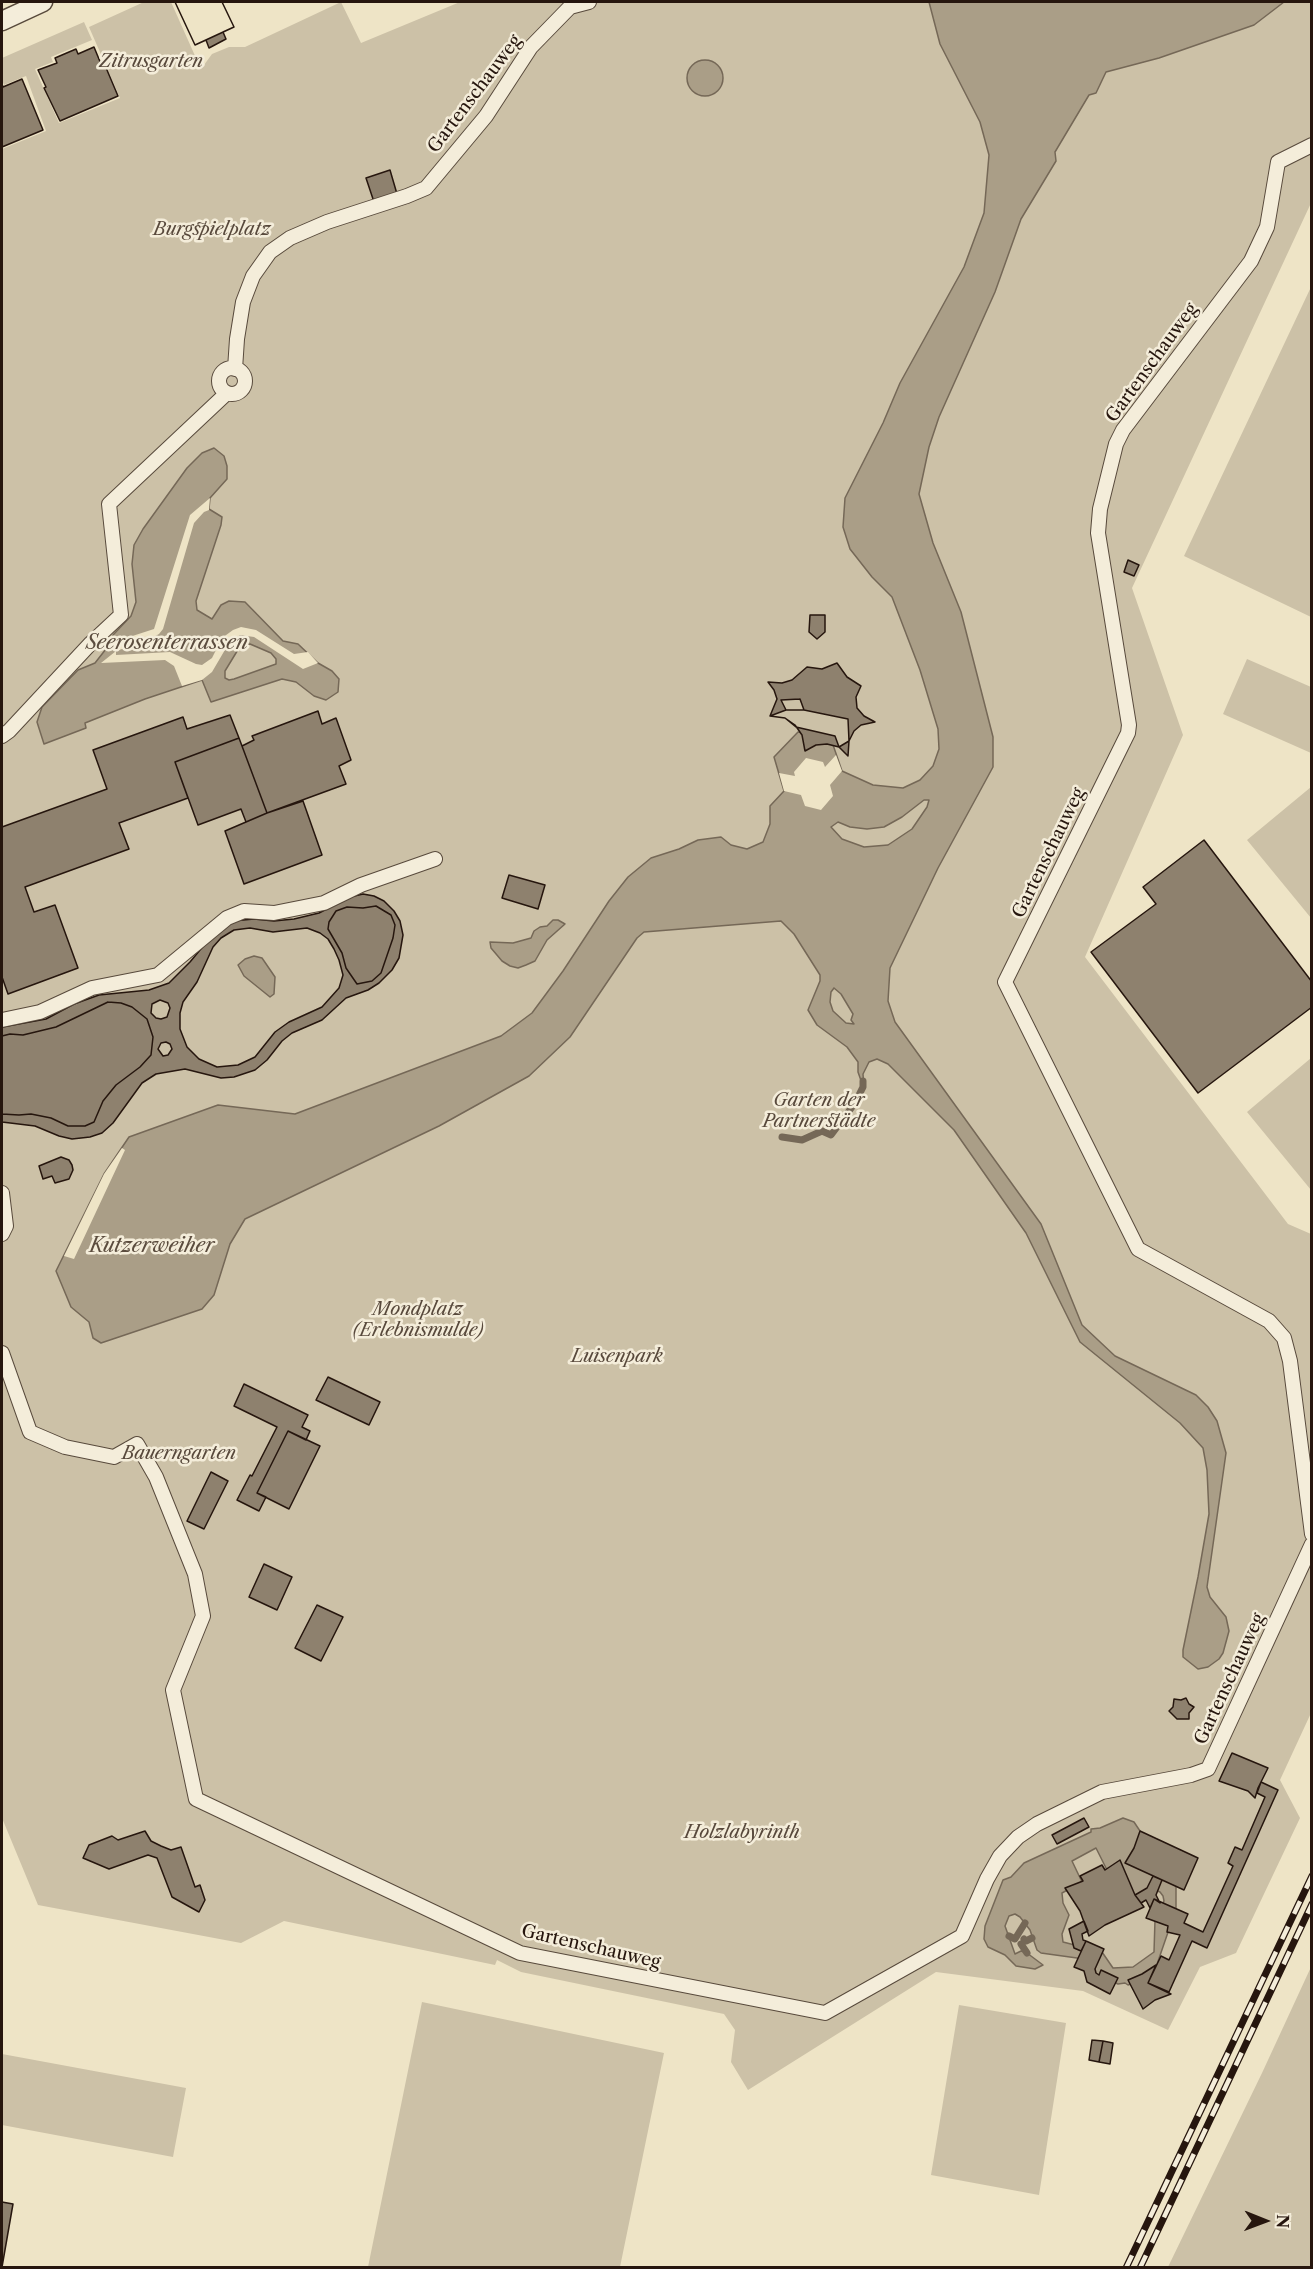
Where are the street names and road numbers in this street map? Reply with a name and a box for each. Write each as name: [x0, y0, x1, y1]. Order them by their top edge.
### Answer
street label: Gartenschauweg: [424, 31, 526, 157]
street label: Gartenschauweg: [1101, 299, 1203, 427]
street label: Gartenschauweg: [1008, 784, 1090, 922]
street label: Gartenschauweg: [1190, 1610, 1270, 1748]
street label: Gartenschauweg: [519, 1920, 663, 1974]

